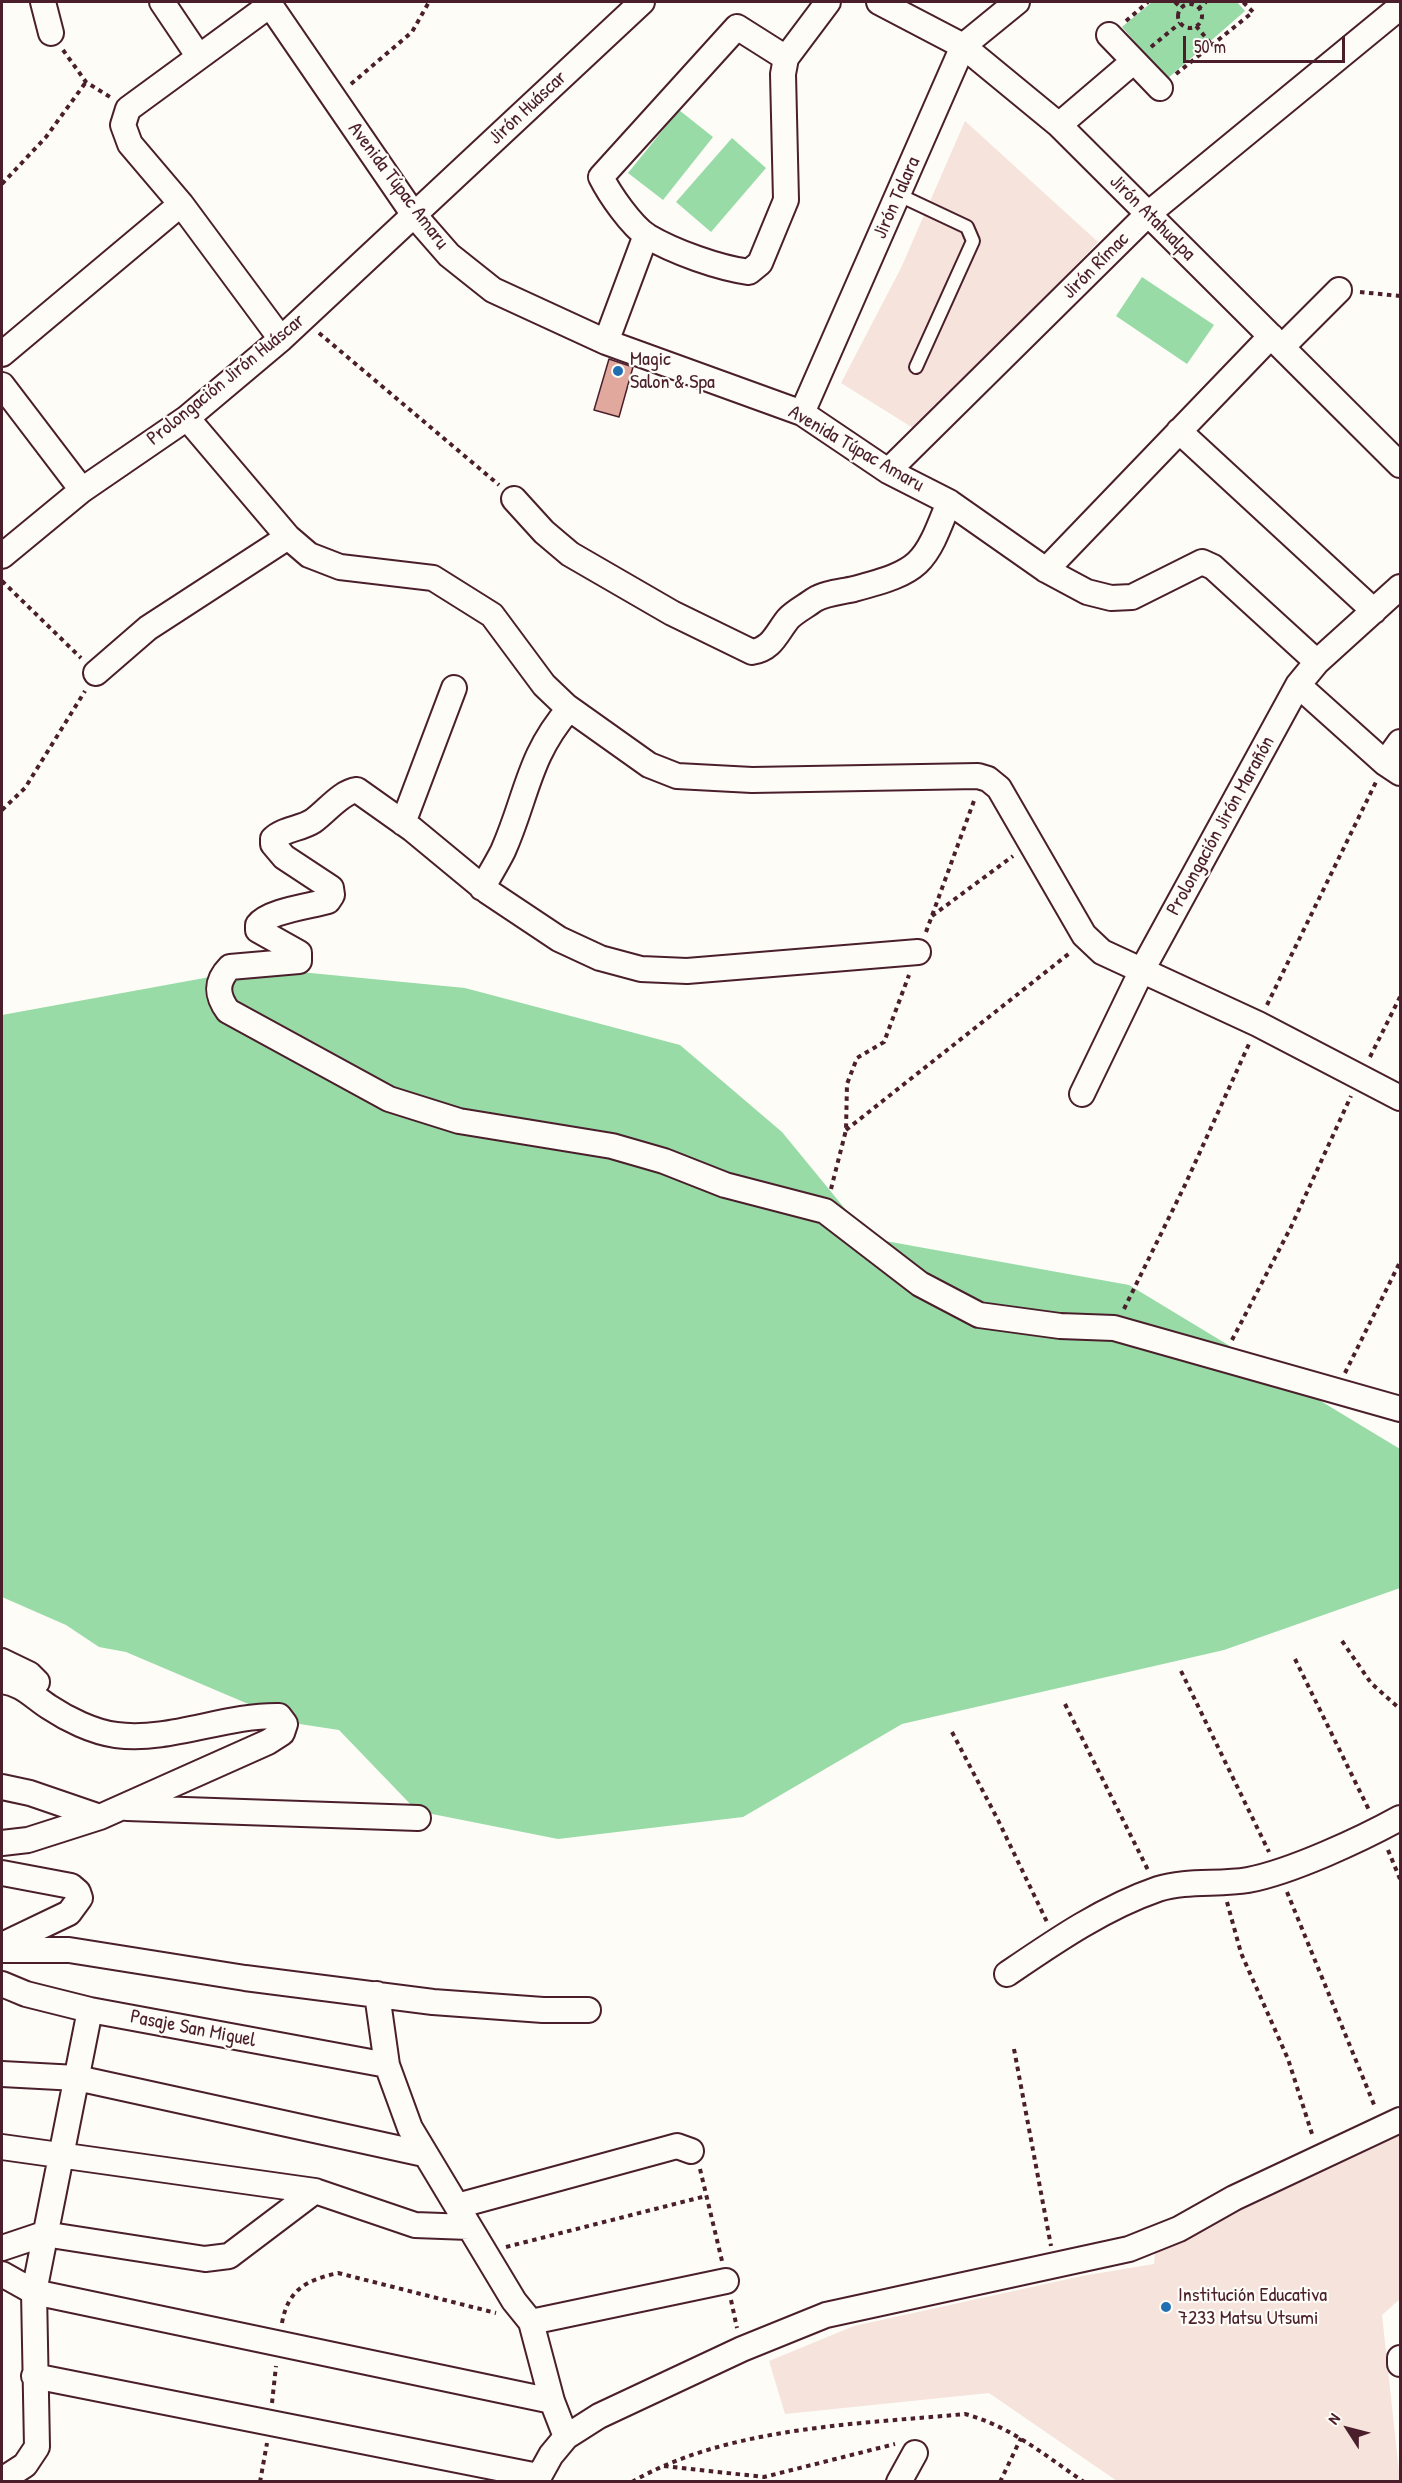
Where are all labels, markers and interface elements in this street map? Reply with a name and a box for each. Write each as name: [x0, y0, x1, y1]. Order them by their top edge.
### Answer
scale bar: [1186, 24, 1348, 62]
text: 50 m: [1194, 34, 1226, 59]
street label: Jirón Huáscar: [484, 66, 572, 150]
street label: Avenida Túpac Amaru: [343, 118, 453, 254]
street label: Jirón Talara: [868, 153, 926, 243]
street label: Jirón Atahualpa: [1104, 170, 1200, 266]
street label: Jirón Rímac: [1058, 228, 1134, 304]
street label: Prolongación Jirón Huáscar: [142, 309, 310, 451]
place label: Magic Salon & Spa: [630, 348, 715, 395]
marker: Magic Salon & Spa: [611, 364, 625, 378]
street label: Avenida Túpac Amaru: [784, 400, 928, 498]
street label: Prolongación Jirón Marañón: [1162, 732, 1280, 920]
street label: Pasaje San Miguel: [128, 2005, 258, 2053]
place label: Institución Educativa 7233 Matsu Utsumi: [1178, 2284, 1327, 2331]
marker: Institución Educativa 7233 Matsu Utsumi: [1159, 2300, 1173, 2314]
north arrow: [1318, 2399, 1378, 2459]
text: N: [1322, 2409, 1345, 2428]

